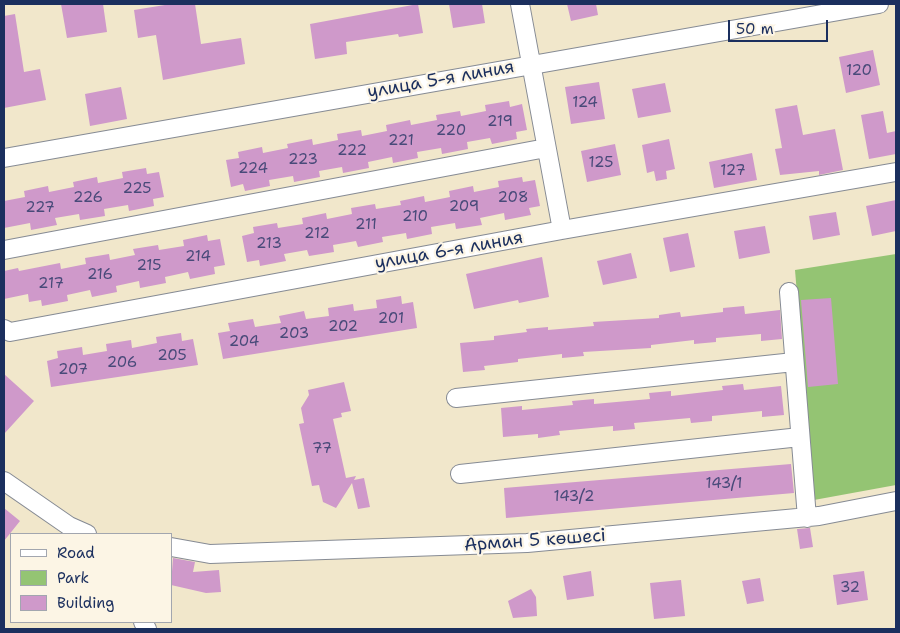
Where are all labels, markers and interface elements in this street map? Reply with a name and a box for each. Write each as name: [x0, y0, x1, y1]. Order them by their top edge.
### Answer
scale bar: [730, 10, 830, 42]
text: 50 m: [736, 19, 774, 39]
street label: улица 5-я линия: [366, 56, 516, 104]
house number: 120: [846, 62, 872, 80]
house number: 124: [572, 94, 598, 112]
house number: 219: [487, 113, 513, 131]
house number: 220: [436, 122, 466, 140]
house number: 221: [388, 132, 414, 150]
house number: 222: [337, 142, 367, 160]
house number: 223: [288, 151, 318, 169]
house number: 125: [589, 154, 613, 172]
house number: 224: [238, 160, 268, 178]
house number: 127: [720, 162, 746, 180]
house number: 225: [122, 180, 152, 198]
house number: 226: [73, 189, 103, 207]
house number: 208: [498, 189, 528, 207]
house number: 209: [449, 198, 479, 216]
house number: 227: [25, 199, 55, 217]
house number: 210: [402, 208, 428, 226]
house number: 211: [355, 216, 377, 234]
house number: 212: [304, 225, 330, 243]
street label: улица 6-я линия: [373, 227, 525, 275]
house number: 213: [256, 235, 282, 253]
house number: 214: [185, 248, 211, 266]
house number: 215: [137, 257, 161, 275]
house number: 216: [87, 266, 113, 284]
house number: 217: [38, 275, 64, 293]
house number: 201: [378, 310, 404, 328]
house number: 202: [328, 318, 358, 336]
house number: 203: [279, 325, 309, 343]
house number: 204: [229, 333, 259, 351]
house number: 205: [157, 347, 187, 365]
house number: 206: [107, 354, 137, 372]
house number: 207: [58, 361, 88, 379]
house number: 77: [312, 440, 332, 458]
house number: 143/1: [706, 475, 742, 493]
house number: 143/2: [554, 488, 594, 506]
street label: Арман 5 көшесі: [463, 525, 607, 557]
legend: [10, 533, 172, 623]
text: Road: [57, 543, 95, 563]
text: Park: [57, 568, 89, 588]
house number: 32: [840, 579, 860, 597]
text: Building: [57, 593, 114, 613]

